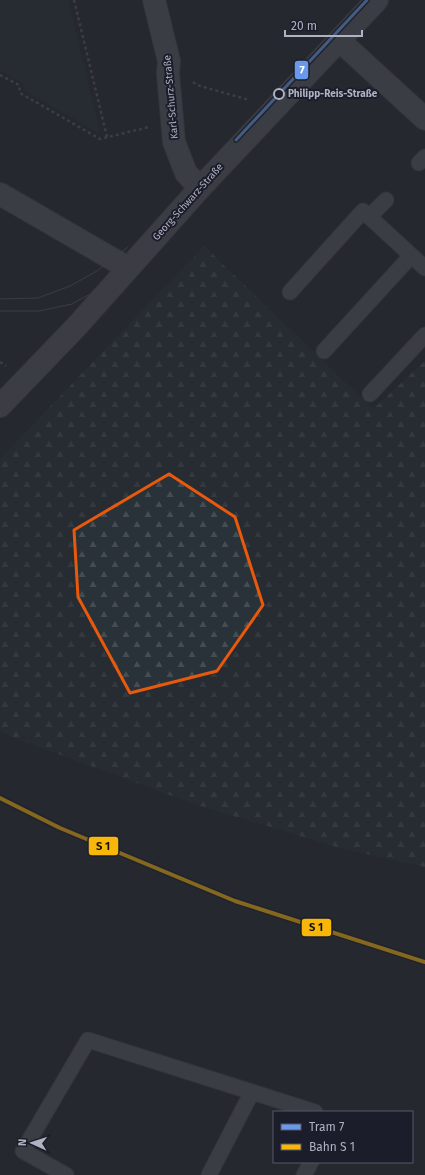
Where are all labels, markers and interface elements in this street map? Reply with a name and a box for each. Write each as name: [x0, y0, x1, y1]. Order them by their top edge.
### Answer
scale bar: [285, 12, 362, 38]
text: 20 m: [291, 19, 317, 33]
street label: Karl-Schurz-Straße: [161, 54, 181, 140]
line badge: 7: [294, 60, 309, 80]
text: 7: [299, 64, 305, 77]
marker: Philipp-Reis-Straße: [273, 88, 285, 100]
place label: Philipp-Reis-Straße: [288, 88, 378, 100]
street label: Georg-Schwarz-Straße: [150, 161, 226, 243]
line badge: S 1: [88, 836, 119, 856]
text: S 1: [96, 840, 110, 853]
line badge: S 1: [301, 918, 332, 937]
text: S 1: [309, 921, 323, 934]
legend: [273, 1111, 413, 1163]
text: Tram 7: [309, 1120, 344, 1134]
north arrow: [12, 1123, 52, 1163]
text: N: [16, 1139, 29, 1146]
text: Bahn S 1: [309, 1140, 355, 1154]

